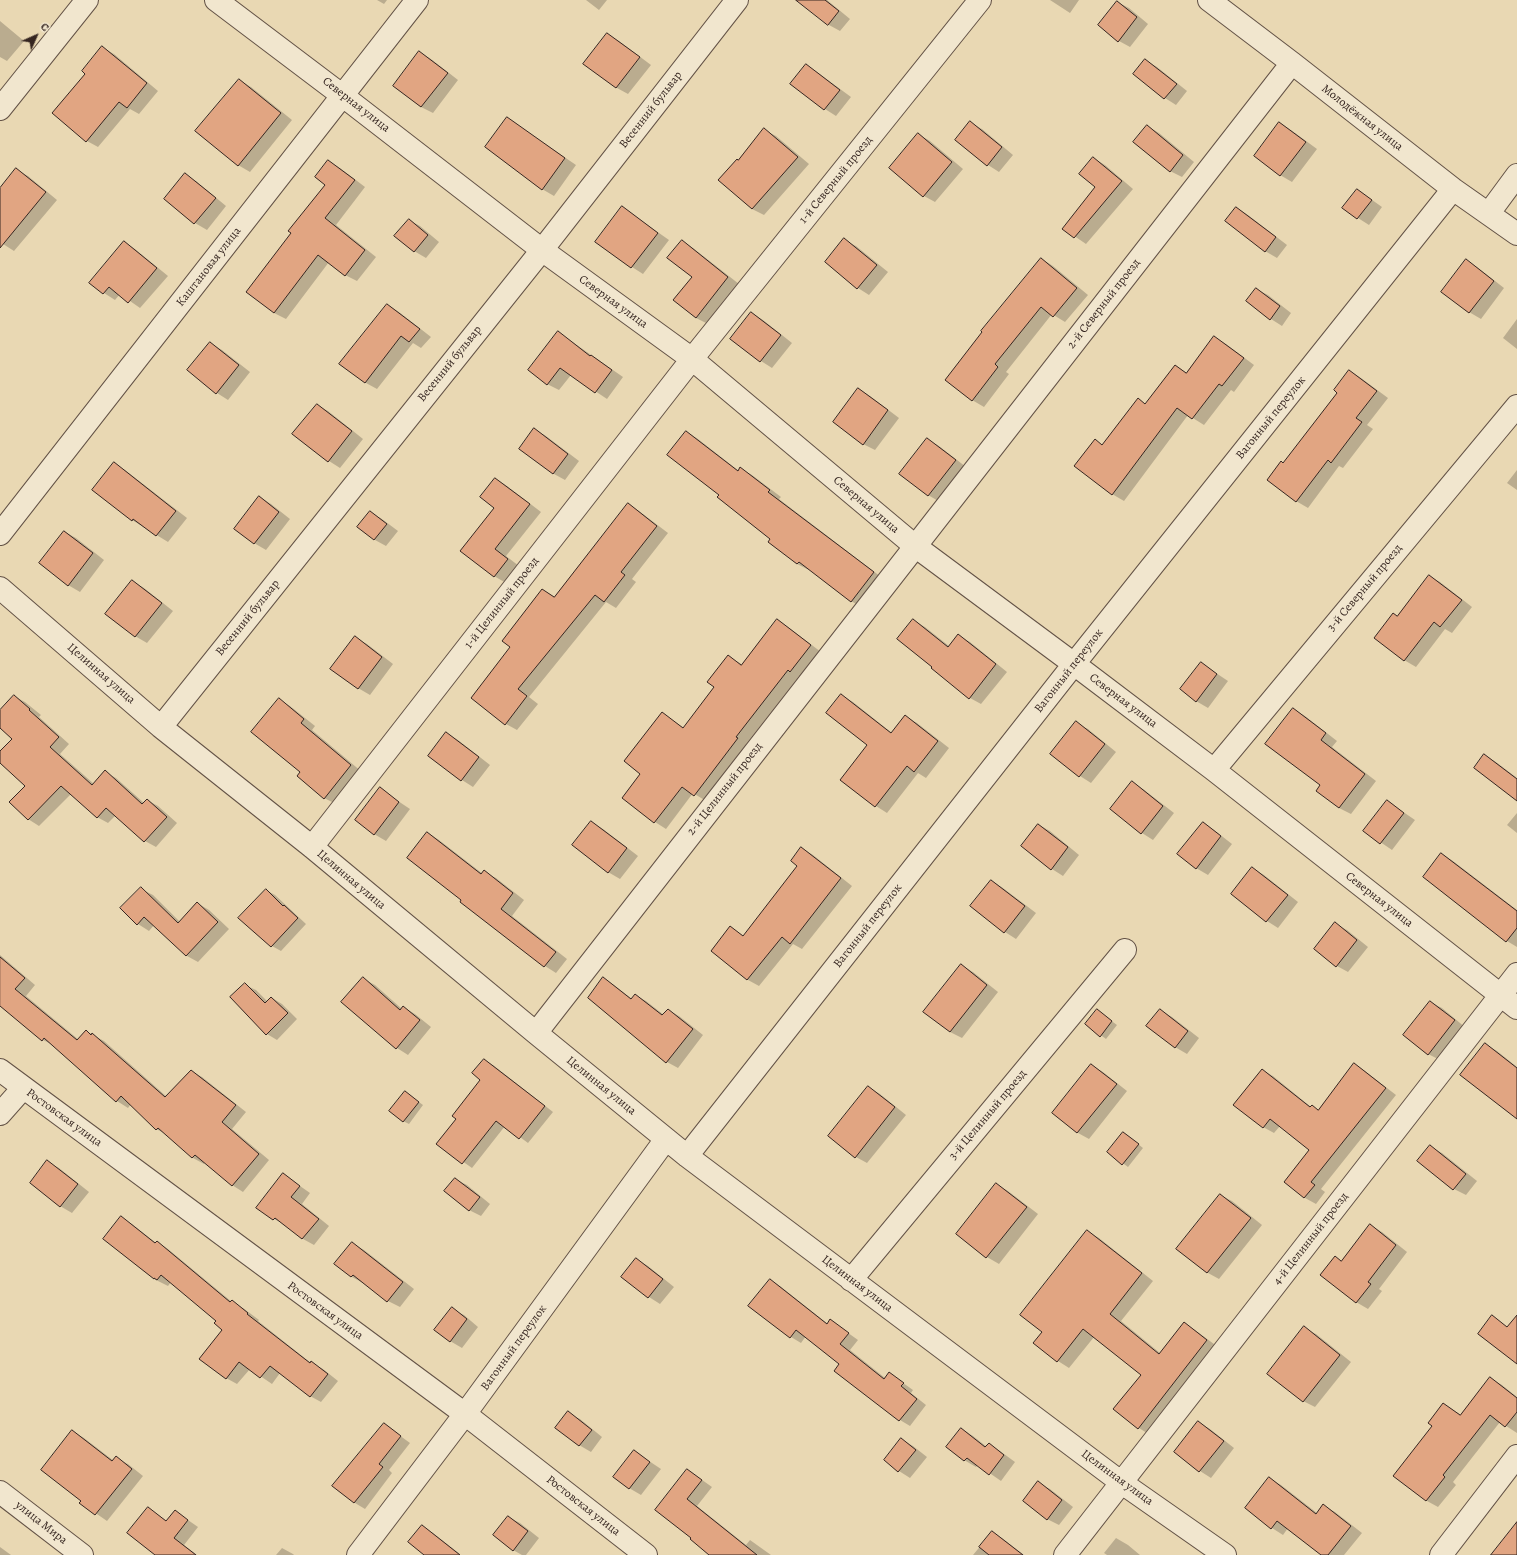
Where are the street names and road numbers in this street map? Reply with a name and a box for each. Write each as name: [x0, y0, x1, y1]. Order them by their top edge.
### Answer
street label: Весенний бульвар: [616, 69, 686, 151]
street label: Северная улица: [319, 74, 393, 136]
street label: Молодёжная улица: [1318, 82, 1406, 154]
street label: 1-й Северный проезд: [796, 133, 876, 227]
street label: Каштановая улица: [174, 224, 244, 310]
street label: 2-й Северный проезд: [1064, 256, 1144, 352]
street label: Северная улица: [576, 272, 650, 332]
street label: Весенний бульвар: [415, 323, 485, 405]
street label: Вагонный переулок: [1233, 373, 1309, 463]
street label: Северная улица: [830, 473, 902, 537]
street label: 3-й Северный проезд: [1324, 542, 1406, 634]
street label: 1-й Целинный проезд: [462, 554, 542, 652]
street label: Весенний бульвар: [213, 577, 283, 659]
street label: Вагонный переулок: [1032, 626, 1106, 716]
street label: Целинная улица: [64, 641, 138, 707]
street label: Северная улица: [1086, 671, 1160, 731]
street label: 2-й Целинный проезд: [684, 740, 766, 838]
street label: Целинная улица: [314, 847, 388, 913]
street label: Северная улица: [1342, 869, 1416, 931]
street label: Вагонный переулок: [831, 881, 905, 971]
street label: Целинная улица: [563, 1054, 639, 1118]
street label: 3-й Целинный проезд: [946, 1067, 1030, 1163]
street label: Ростовская улица: [23, 1086, 105, 1150]
street label: 4-й Целинный проезд: [1270, 1190, 1352, 1288]
street label: Целинная улица: [819, 1253, 895, 1315]
street label: Ростовская улица: [284, 1279, 366, 1343]
street label: Вагонный переулок: [478, 1302, 550, 1394]
street label: Целинная улица: [1078, 1447, 1156, 1509]
street label: Ростовская улица: [543, 1473, 623, 1539]
street label: улица Мира: [12, 1498, 70, 1548]

